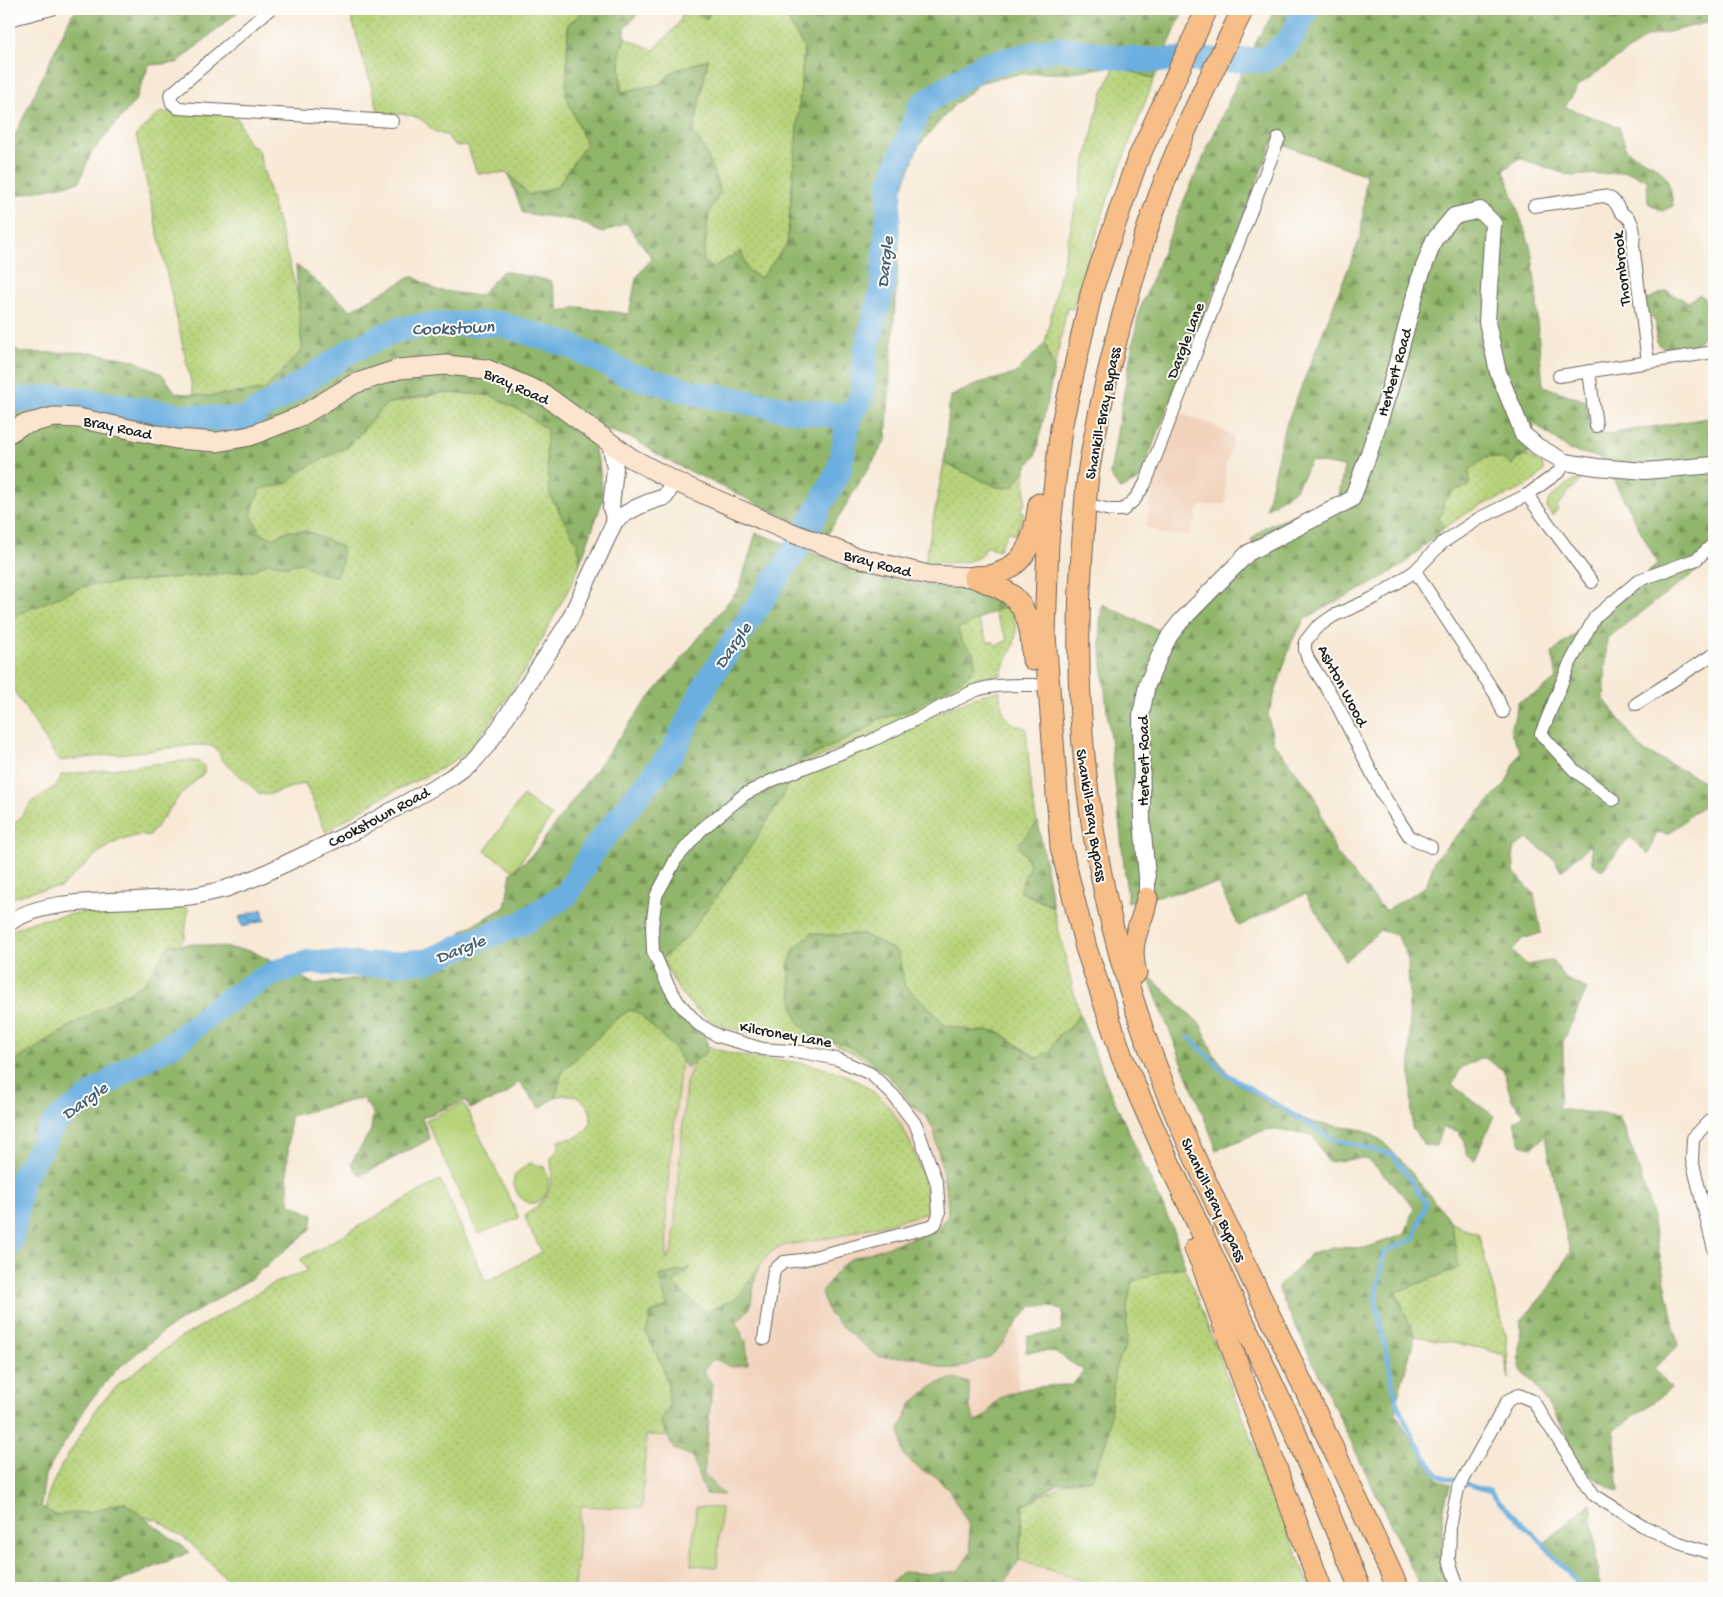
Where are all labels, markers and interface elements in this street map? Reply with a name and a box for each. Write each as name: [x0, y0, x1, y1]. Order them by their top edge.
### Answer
street label: Thornbrook: [1610, 229, 1637, 308]
water label: Dargle: [873, 235, 900, 289]
street label: Dargle Lane: [1164, 300, 1211, 383]
water label: Cookstown: [412, 318, 495, 341]
street label: Herbert Road: [1375, 325, 1418, 419]
street label: Shankill-Bray Bypass: [1082, 345, 1127, 481]
street label: Bray Road: [479, 365, 553, 412]
street label: Bray Road: [80, 413, 155, 446]
street label: Bray Road: [840, 547, 915, 584]
water label: Dargle: [711, 619, 758, 674]
street label: Ashton Wood: [1311, 643, 1371, 732]
street label: Herbert Road: [1136, 714, 1155, 806]
street label: Shankill-Bray Bypass: [1070, 748, 1110, 884]
street label: Cookstown Road: [326, 784, 435, 854]
water label: Dargle: [433, 931, 489, 970]
street label: Kilcroney Lane: [738, 1019, 834, 1054]
water label: Dargle: [58, 1078, 113, 1126]
street label: Shankill-Bray Bypass: [1175, 1136, 1249, 1266]

